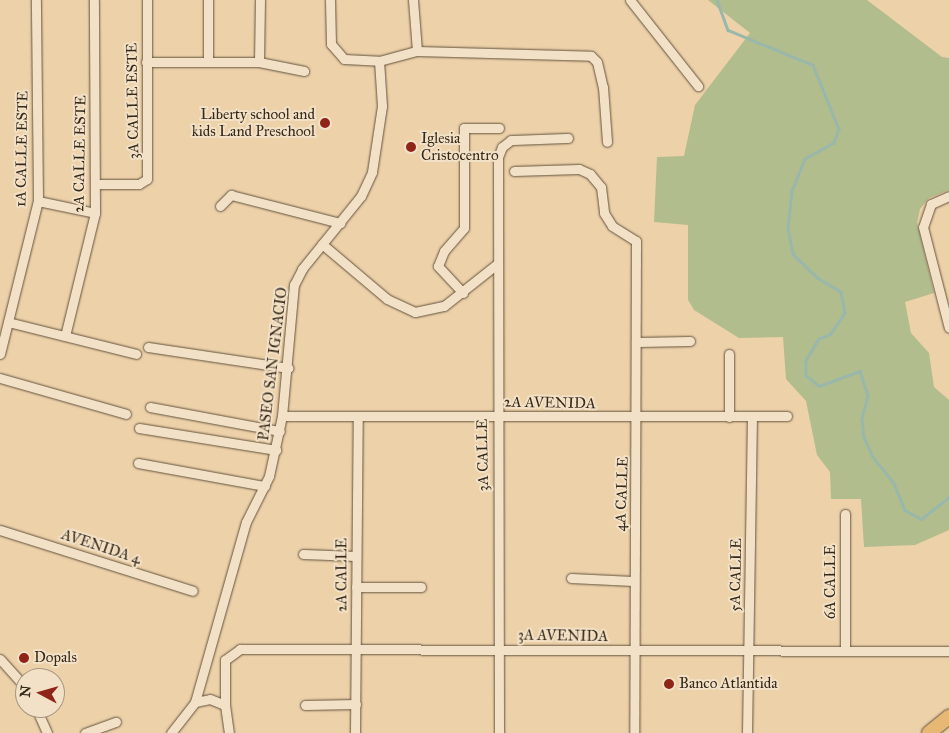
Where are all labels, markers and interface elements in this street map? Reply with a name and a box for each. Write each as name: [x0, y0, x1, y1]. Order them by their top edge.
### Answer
street label: 3A CALLE ESTE: [123, 43, 143, 159]
street label: 1A CALLE ESTE: [12, 91, 32, 207]
street label: 2A CALLE ESTE: [70, 95, 90, 213]
place label: Liberty school and kids Land Preschool: [192, 105, 315, 140]
marker: Liberty school and kids Land Preschool: [319, 117, 331, 129]
place label: Iglesia Cristocentro: [421, 129, 499, 164]
marker: Iglesia Cristocentro: [405, 141, 417, 153]
street label: PASEO SAN IGNACIO: [255, 286, 291, 442]
street label: 2A AVENIDA: [504, 393, 596, 413]
street label: 3A CALLE: [473, 419, 493, 491]
street label: 4A CALLE: [612, 456, 632, 532]
street label: AVENIDA 4: [59, 526, 143, 568]
street label: 2A CALLE: [333, 538, 351, 612]
street label: 5A CALLE: [726, 538, 746, 612]
street label: 6A CALLE: [822, 545, 840, 619]
street label: 3A AVENIDA: [518, 626, 608, 646]
place label: Dopals: [34, 649, 77, 667]
marker: Dopals: [18, 652, 30, 664]
north arrow: [15, 668, 65, 718]
place label: Banco Atlantida: [679, 675, 778, 693]
marker: Banco Atlantida: [663, 678, 675, 690]
text: N: [17, 685, 35, 698]

